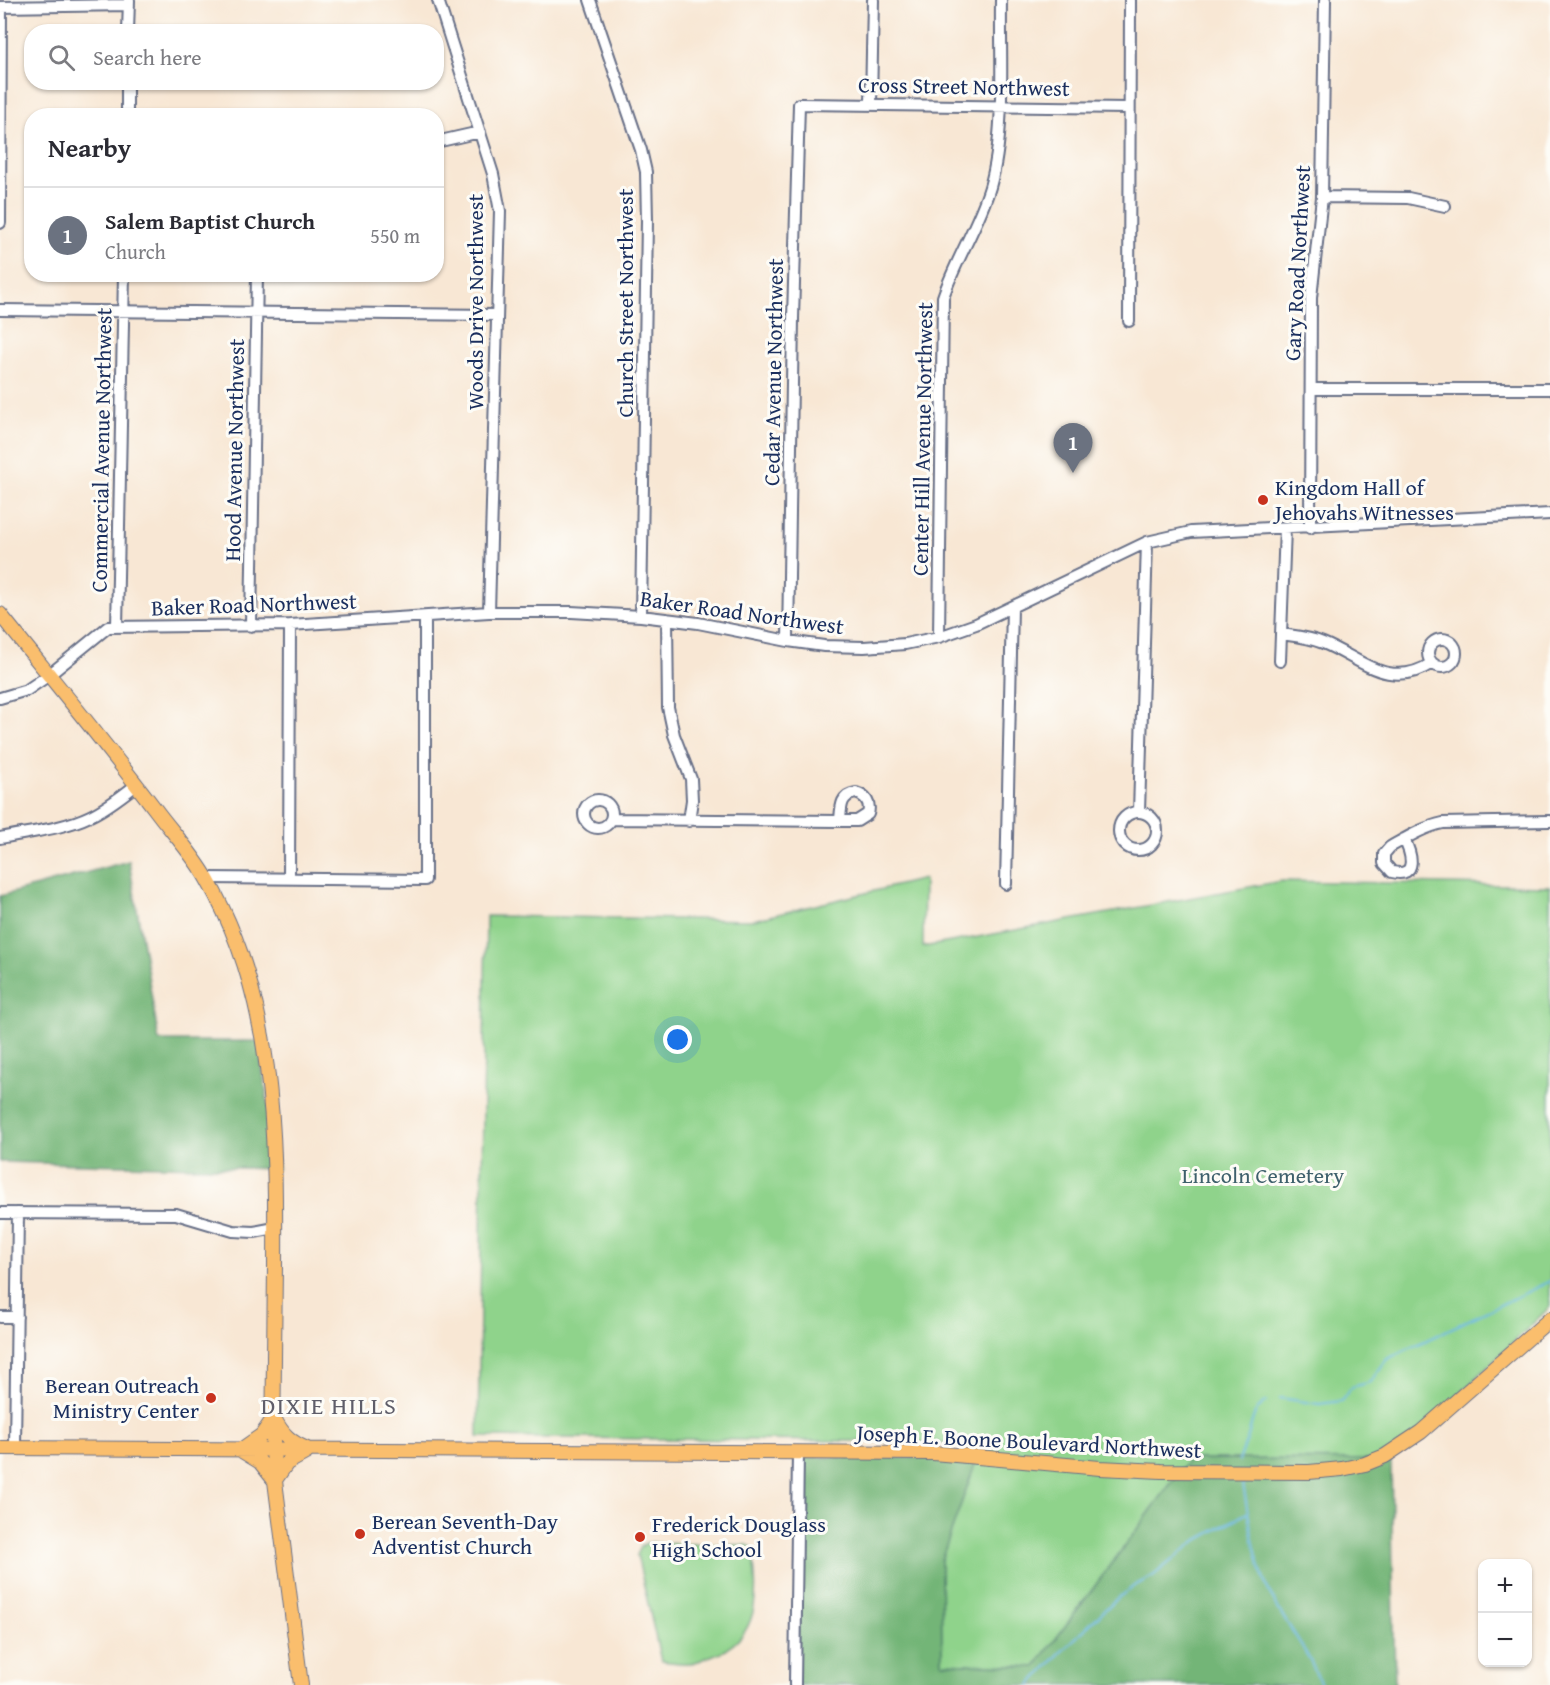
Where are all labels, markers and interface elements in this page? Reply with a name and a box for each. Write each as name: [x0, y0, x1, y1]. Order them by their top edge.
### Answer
search box: [24, 24, 444, 90]
icon: search: [45, 41, 78, 74]
text: Search here: [93, 41, 202, 73]
street label: Cross Street Northwest: [858, 68, 1070, 104]
text: Nearby: [48, 128, 131, 167]
street label: Gary Road Northwest: [1276, 164, 1318, 362]
street label: Church Street Northwest: [609, 188, 641, 417]
street label: Woods Drive Northwest: [459, 193, 491, 410]
text: Salem Baptist Church: [105, 205, 315, 237]
text: 1: [62, 221, 73, 250]
text: 550 m: [370, 221, 420, 250]
text: Church: [105, 237, 166, 266]
street label: Cedar Avenue Northwest: [755, 258, 791, 486]
street label: Center Hill Avenue Northwest: [904, 302, 940, 576]
street label: Commercial Avenue Northwest: [83, 307, 119, 593]
street label: Hood Avenue Northwest: [216, 338, 252, 562]
pin: 1: [1054, 424, 1092, 473]
place label: Kingdom Hall of Jehovahs Witnesses: [1272, 471, 1454, 528]
marker: Kingdom Hall of Jehovahs Witnesses: [1256, 493, 1270, 507]
street label: Baker Road Northwest: [638, 582, 846, 642]
street label: Baker Road Northwest: [151, 584, 357, 624]
your location: [663, 1025, 692, 1054]
park label: Lincoln Cemetery: [1182, 1159, 1344, 1191]
place label: Berean Outreach Ministry Center: [45, 1369, 200, 1426]
district label: DIXIE HILLS: [261, 1388, 397, 1423]
marker: Berean Outreach Ministry Center: [204, 1391, 218, 1405]
street label: Joseph E. Boone Boulevard Northwest: [853, 1416, 1202, 1466]
place label: Berean Seventh-Day Adventist Church: [372, 1505, 558, 1562]
place label: Frederick Douglass High School: [652, 1508, 826, 1565]
marker: Berean Seventh-Day Adventist Church: [353, 1527, 367, 1541]
marker: Frederick Douglass High School: [633, 1530, 647, 1544]
map controls: [1478, 1559, 1532, 1667]
button: +: [1478, 1559, 1532, 1613]
button: −: [1478, 1613, 1532, 1667]

